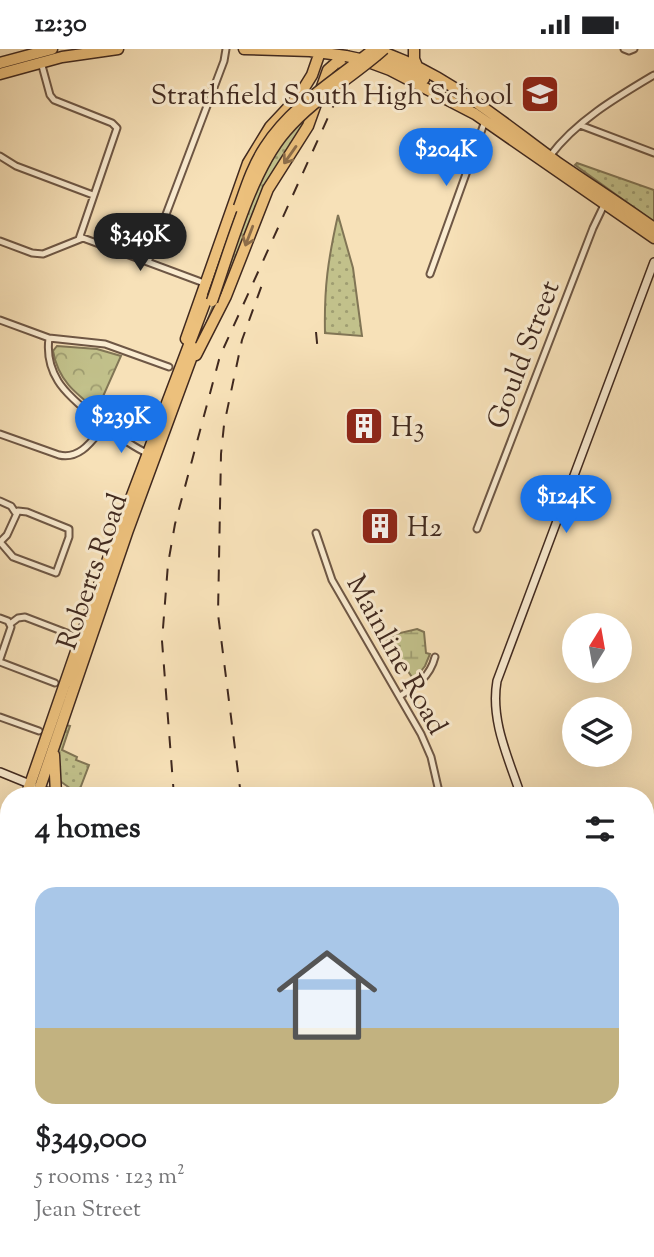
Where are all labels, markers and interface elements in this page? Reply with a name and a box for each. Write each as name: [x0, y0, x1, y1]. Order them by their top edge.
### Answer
text: 12:30: [35, 6, 87, 43]
school or university icon: Strathfield South High School: [519, 73, 561, 115]
place label: Strathfield South High School: [150, 77, 513, 117]
pin: $204K: [397, 129, 495, 188]
text: $204K: [415, 134, 477, 167]
one-way arrow: [283, 145, 297, 164]
pin: $349K: [91, 213, 189, 273]
text: $349K: [110, 219, 170, 252]
one-way arrow: [241, 224, 254, 246]
street label: Gould Street: [478, 275, 572, 435]
pin: $239K: [72, 395, 170, 455]
text: $239K: [91, 401, 151, 434]
building icon: H3: [343, 405, 385, 447]
place label: H3: [391, 409, 424, 449]
pin: $124K: [517, 475, 615, 535]
text: $124K: [536, 481, 596, 514]
street label: Roberts Road: [48, 488, 139, 655]
building icon: H2: [359, 505, 401, 547]
place label: H2: [407, 509, 442, 549]
street label: Mainline Road: [335, 568, 456, 743]
north arrow: [562, 613, 632, 683]
map controls: [562, 613, 632, 767]
button: layers: [562, 697, 632, 767]
text: 4 homes: [35, 808, 141, 851]
icon: filters: [581, 810, 619, 848]
icon: home: [264, 932, 390, 1058]
text: $349,000: [35, 1118, 147, 1161]
text: 5 rooms · 123 m²: [35, 1161, 185, 1194]
text: Jean Street: [35, 1194, 141, 1227]

